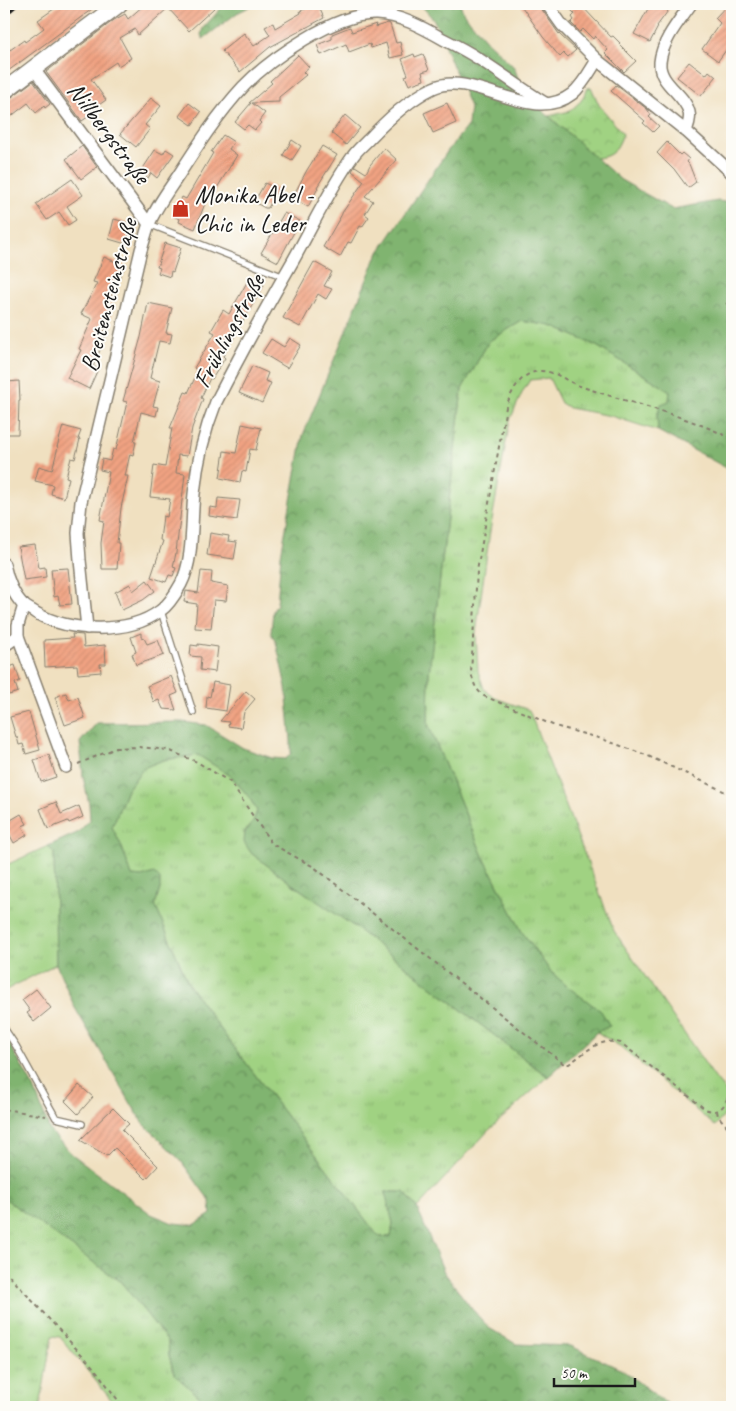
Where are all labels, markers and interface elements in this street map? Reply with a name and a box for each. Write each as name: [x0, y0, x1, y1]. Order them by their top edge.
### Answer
street label: Nillbergstraße: [60, 76, 159, 192]
place label: Monika Abel - Chic in Leder: [195, 179, 314, 240]
shop icon: Monika Abel - Chic in Leder: [171, 199, 191, 219]
street label: Breitensteinstraße: [73, 213, 145, 375]
street label: Frühlingstraße: [186, 267, 273, 393]
scale bar: [554, 1356, 635, 1388]
text: 50 m: [561, 1364, 588, 1383]

